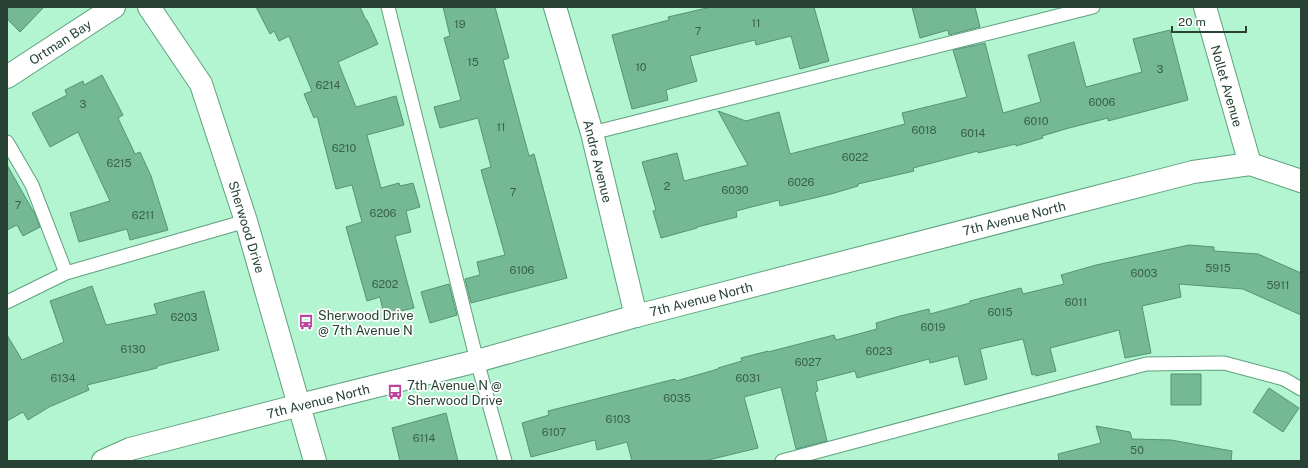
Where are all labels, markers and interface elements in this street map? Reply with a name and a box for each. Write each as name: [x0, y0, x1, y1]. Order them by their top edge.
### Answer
scale bar: [1172, 8, 1246, 34]
text: 20 m: [1178, 15, 1206, 29]
street label: Ortman Bay: [26, 17, 94, 68]
house number: 11: [752, 17, 760, 29]
house number: 19: [454, 18, 466, 30]
house number: 7: [695, 25, 702, 37]
street label: Nollet Avenue: [1208, 44, 1245, 129]
house number: 15: [467, 56, 479, 68]
house number: 10: [635, 61, 647, 73]
house number: 3: [1157, 63, 1164, 75]
house number: 6214: [316, 79, 340, 91]
house number: 6006: [1089, 96, 1116, 108]
house number: 3: [80, 98, 87, 110]
house number: 6010: [1024, 115, 1049, 127]
street label: Andre Avenue: [580, 118, 615, 204]
house number: 11: [497, 121, 505, 133]
house number: 6018: [911, 124, 937, 136]
house number: 6014: [961, 127, 986, 139]
house number: 6210: [332, 142, 357, 154]
house number: 6022: [842, 151, 869, 163]
house number: 6215: [107, 157, 131, 169]
house number: 6026: [788, 176, 815, 188]
street label: Sherwood Drive: [225, 179, 268, 275]
house number: 2: [664, 180, 671, 192]
house number: 6030: [721, 184, 749, 196]
house number: 7: [510, 186, 517, 198]
street label: 7th Avenue North: [961, 198, 1067, 239]
house number: 7: [15, 199, 22, 211]
house number: 6206: [370, 207, 397, 219]
house number: 6211: [132, 209, 154, 221]
house number: 5915: [1205, 262, 1231, 274]
house number: 6106: [510, 264, 535, 276]
house number: 6003: [1130, 267, 1158, 279]
house number: 6202: [372, 278, 399, 290]
street label: 7th Avenue North: [648, 279, 754, 320]
house number: 5911: [1267, 279, 1289, 291]
house number: 6011: [1065, 296, 1087, 308]
house number: 6015: [987, 306, 1013, 318]
place label: Sherwood Drive @ 7th Avenue N: [318, 308, 414, 338]
house number: 6203: [171, 311, 198, 323]
bus stop icon: Sherwood Drive @ 7th Avenue N: [297, 313, 315, 331]
house number: 6019: [921, 321, 946, 333]
house number: 6130: [121, 343, 146, 355]
house number: 6023: [866, 345, 893, 357]
house number: 6027: [795, 356, 822, 368]
house number: 6134: [50, 372, 76, 384]
house number: 6031: [736, 372, 760, 384]
place label: 7th Avenue N @ Sherwood Drive: [407, 378, 503, 408]
street label: 7th Avenue North: [265, 381, 371, 422]
bus stop icon: 7th Avenue N @ Sherwood Drive: [386, 383, 404, 401]
house number: 6035: [663, 392, 691, 404]
house number: 6103: [606, 413, 631, 425]
house number: 6107: [542, 426, 567, 438]
house number: 6114: [413, 432, 435, 444]
house number: 50: [1130, 444, 1144, 456]

